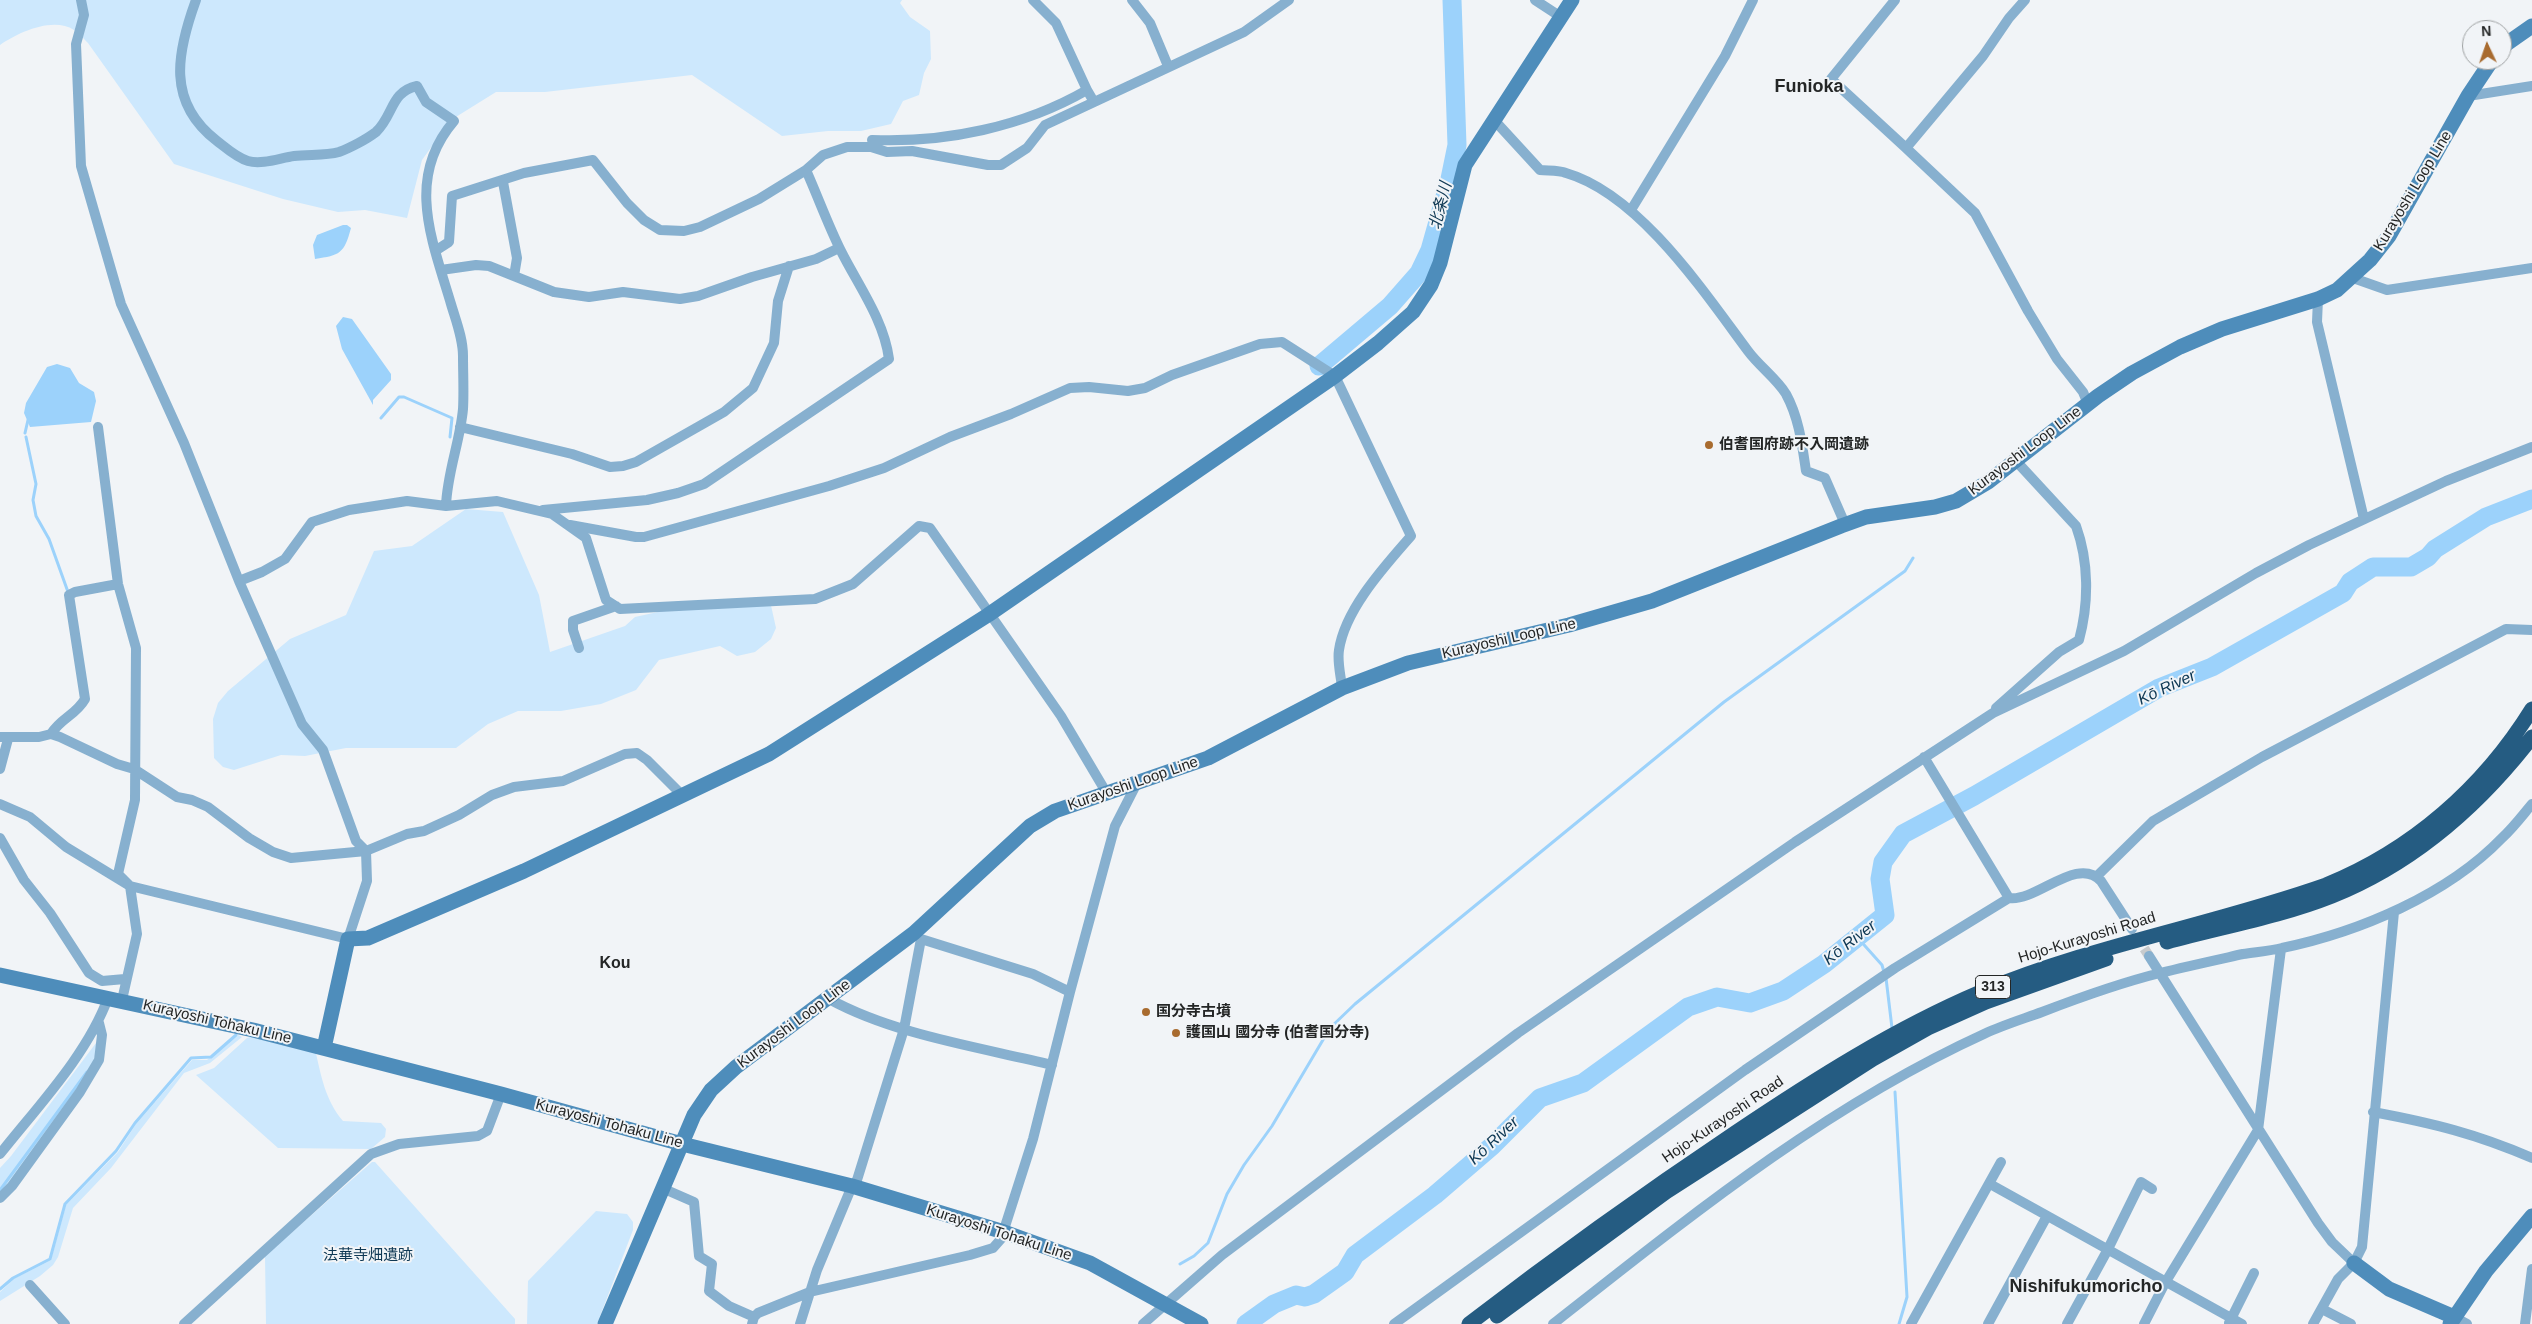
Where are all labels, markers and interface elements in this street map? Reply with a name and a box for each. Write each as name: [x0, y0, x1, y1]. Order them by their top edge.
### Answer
north arrow: [2462, 20, 2512, 70]
text: N: [2481, 23, 2492, 39]
district label: Funioka: [1774, 76, 1844, 98]
street label: Kurayoshi Loop Line: [2370, 128, 2456, 254]
water label: 北条川: [1426, 180, 1456, 232]
street label: Kurayoshi Loop Line: [1965, 403, 2085, 499]
place label: 伯耆国府跡不入岡遺跡: [1719, 436, 1869, 454]
marker: 伯耆国府跡不入岡遺跡: [1703, 439, 1715, 451]
street label: Kurayoshi Loop Line: [1440, 615, 1578, 663]
water label: Kō River: [2135, 666, 2199, 710]
street label: Kurayoshi Loop Line: [1065, 753, 1201, 815]
street label: Hojo-Kurayoshi Road: [2016, 909, 2158, 967]
water label: Kō River: [1820, 917, 1880, 969]
district label: Kou: [599, 954, 631, 974]
street label: Kurayoshi Loop Line: [734, 976, 854, 1072]
road number: 313: [1976, 976, 2010, 999]
street label: Kurayoshi Tohaku Line: [141, 996, 293, 1048]
place label: 国分寺古墳: [1156, 1003, 1231, 1021]
marker: 国分寺古墳: [1140, 1006, 1152, 1018]
place label: 護国山 國分寺 (伯耆国分寺): [1186, 1024, 1369, 1042]
marker: 護国山 國分寺 (伯耆国分寺): [1170, 1027, 1182, 1039]
street label: Hojo-Kurayoshi Road: [1659, 1073, 1787, 1167]
street label: Kurayoshi Tohaku Line: [533, 1096, 685, 1152]
water label: Kō River: [1465, 1113, 1523, 1169]
street label: Kurayoshi Tohaku Line: [924, 1201, 1074, 1265]
park label: 法華寺畑遺跡: [323, 1247, 413, 1265]
district label: Nishifukumoricho: [2009, 1276, 2163, 1298]

